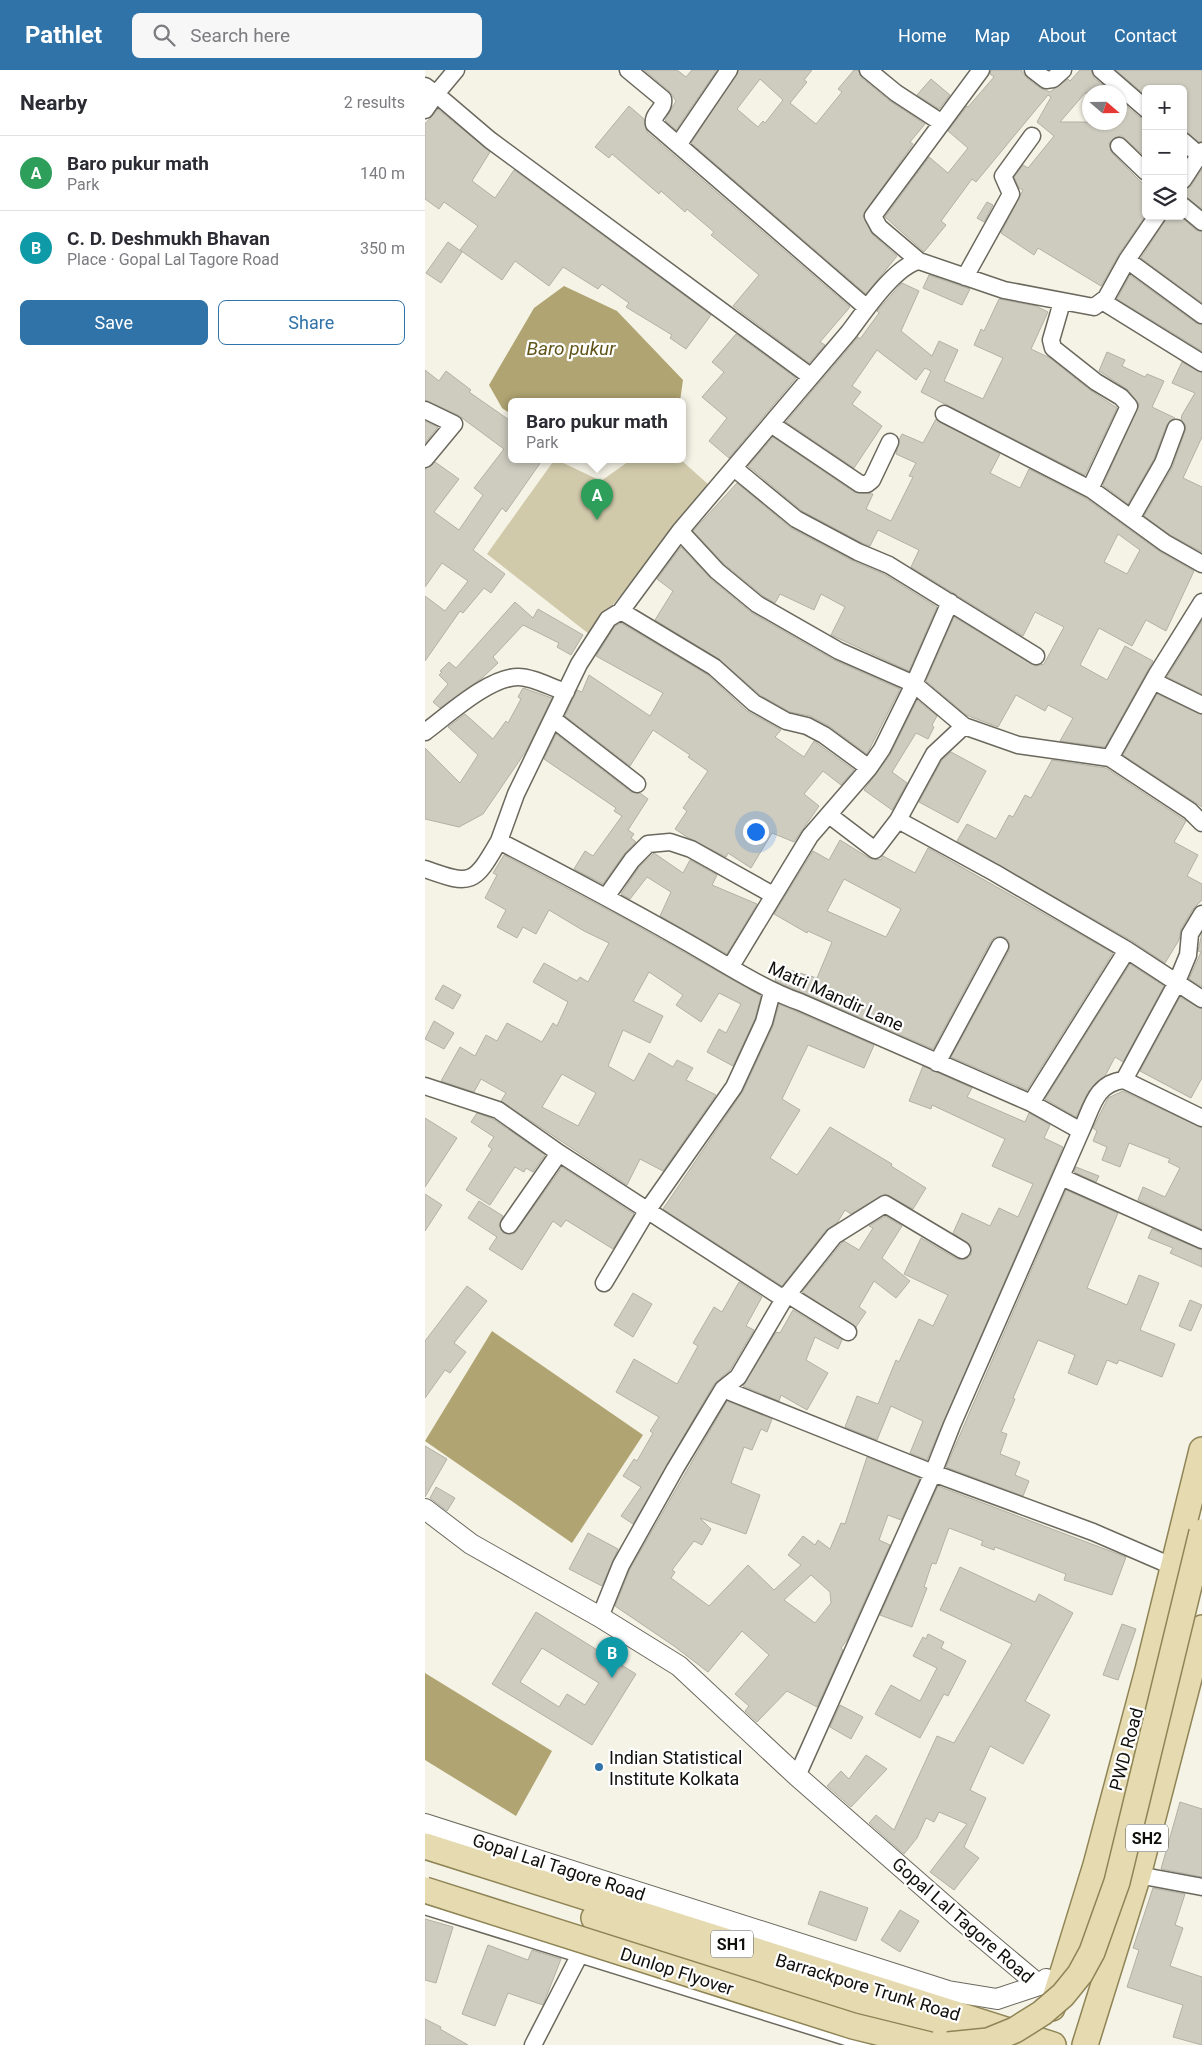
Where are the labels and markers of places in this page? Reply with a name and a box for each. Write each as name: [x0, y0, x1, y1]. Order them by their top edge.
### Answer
pin: A: [581, 479, 613, 520]
pin: B: [596, 1637, 628, 1678]
place label: Indian Statistical Institute Kolkata: [609, 1747, 742, 1789]
marker: Indian Statistical Institute Kolkata: [593, 1761, 605, 1773]

